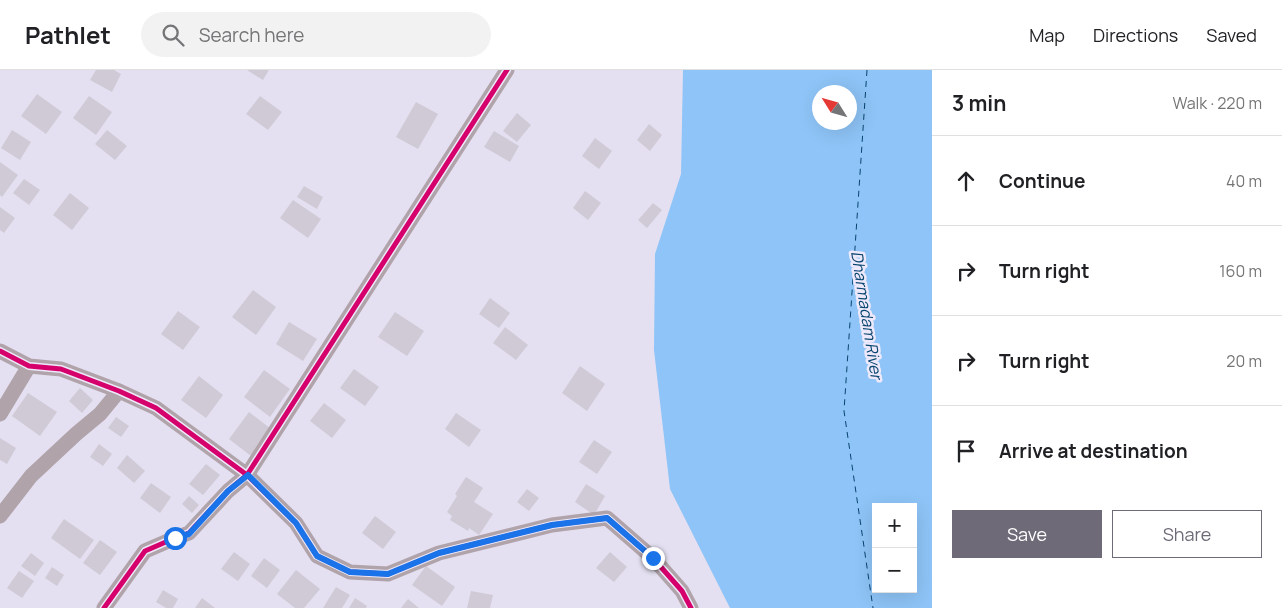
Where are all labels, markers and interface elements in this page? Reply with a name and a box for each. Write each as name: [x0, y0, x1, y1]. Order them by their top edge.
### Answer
search box: [141, 12, 491, 57]
text: Pathlet: [25, 18, 111, 51]
icon: search: [159, 21, 187, 49]
text: Search here: [199, 22, 304, 48]
text: Map: [1029, 23, 1065, 47]
text: Directions: [1093, 23, 1178, 47]
text: Saved: [1206, 23, 1257, 47]
north arrow: [812, 85, 857, 130]
text: 3 min: [952, 89, 1006, 117]
text: Walk · 220 m: [1172, 92, 1262, 114]
icon: ahead: [952, 167, 980, 195]
text: Continue: [999, 168, 1085, 194]
text: 40 m: [1226, 170, 1262, 192]
water label: Dharmadam River: [846, 249, 888, 383]
icon: right: [952, 257, 980, 285]
text: Turn right: [999, 258, 1089, 284]
text: 160 m: [1219, 260, 1262, 282]
icon: right: [952, 347, 980, 375]
text: Turn right: [999, 348, 1089, 374]
text: 20 m: [1226, 350, 1262, 372]
icon: arrive: [952, 437, 980, 465]
text: Arrive at destination: [999, 438, 1188, 464]
map controls: [872, 503, 917, 593]
button: +: [872, 503, 917, 548]
button: Save: [952, 510, 1102, 558]
button: Share: [1112, 510, 1262, 558]
route start: [164, 527, 187, 550]
route end: [642, 547, 665, 570]
button: −: [872, 548, 917, 593]

